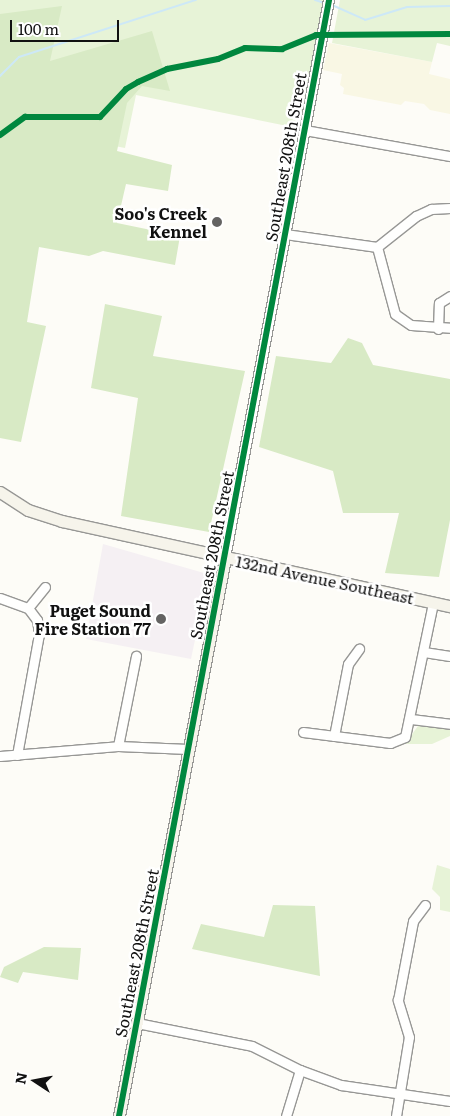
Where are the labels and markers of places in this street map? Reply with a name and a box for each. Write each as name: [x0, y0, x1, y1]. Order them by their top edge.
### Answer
place label: Soo's Creek Kennel: [115, 203, 207, 241]
marker: Soo's Creek Kennel: [211, 216, 223, 228]
place label: Puget Sound Fire Station 77: [35, 600, 151, 638]
marker: Puget Sound Fire Station 77: [155, 613, 167, 625]

